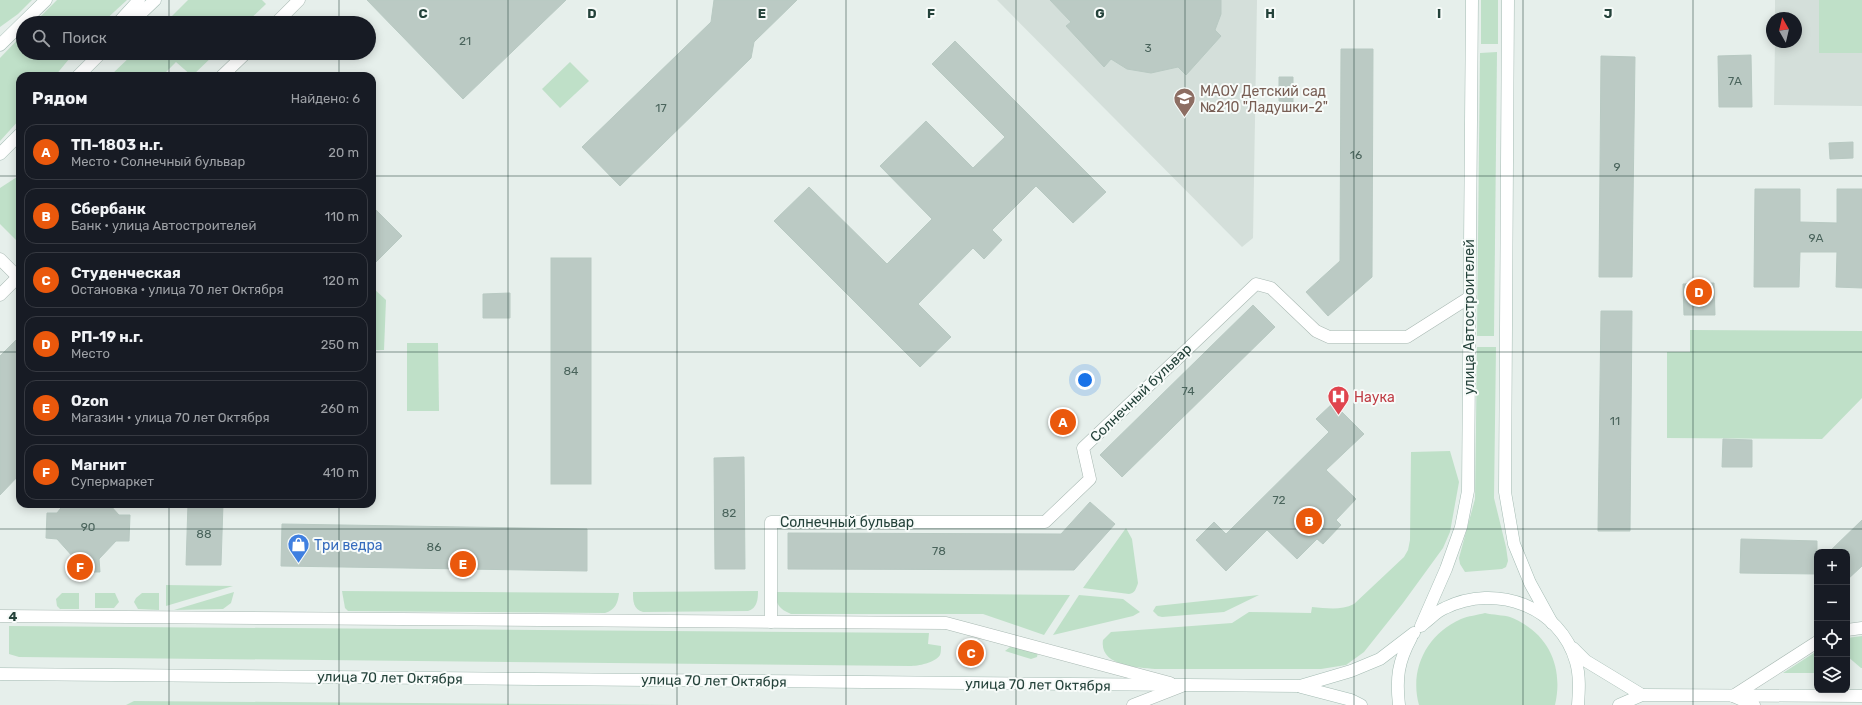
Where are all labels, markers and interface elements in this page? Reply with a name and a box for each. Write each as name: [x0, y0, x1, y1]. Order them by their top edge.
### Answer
text: C: [418, 6, 428, 21]
text: D: [587, 6, 597, 21]
text: E: [758, 6, 766, 21]
text: F: [927, 6, 935, 21]
text: G: [1095, 6, 1105, 21]
text: H: [1265, 6, 1275, 21]
text: I: [1437, 6, 1441, 21]
text: J: [1604, 6, 1612, 21]
north arrow: [1766, 12, 1802, 48]
search box: [16, 16, 376, 60]
icon: search: [30, 27, 52, 49]
text: Поиск: [62, 29, 107, 47]
house number: 21: [459, 34, 471, 48]
house number: 3: [1144, 41, 1152, 55]
house number: 7А: [1728, 74, 1742, 88]
place label: МАОУ Детский сад №210 "Ладушки-2": [1200, 83, 1328, 116]
school or university icon: МАОУ Детский сад №210 "Ладушки-2": [1172, 86, 1198, 119]
text: Рядом: [32, 88, 88, 108]
text: Найдено: 6: [291, 91, 360, 106]
house number: 17: [655, 101, 667, 115]
text: ТП-1803 н.г.: [71, 136, 163, 154]
text: A: [41, 145, 51, 160]
text: 20 m: [328, 145, 359, 160]
house number: 16: [1350, 148, 1362, 162]
text: Место · Солнечный бульвар: [71, 154, 245, 169]
house number: 9: [1613, 160, 1621, 174]
text: Сбербанк: [71, 200, 146, 218]
text: B: [41, 209, 51, 224]
text: 110 m: [325, 209, 359, 224]
text: Банк · улица Автостроителей: [71, 218, 256, 233]
house number: 9А: [1808, 231, 1824, 245]
street label: улица Автостроителей: [1461, 239, 1478, 395]
text: Студенческая: [71, 264, 181, 282]
text: C: [41, 273, 51, 288]
text: 120 m: [323, 273, 359, 288]
pin: D: [1686, 277, 1712, 307]
text: Остановка · улица 70 лет Октября: [71, 282, 284, 297]
text: РП-19 н.г.: [71, 328, 143, 346]
text: D: [41, 337, 51, 352]
text: 250 m: [321, 337, 359, 352]
street label: Солнечный бульвар: [1087, 340, 1195, 446]
text: Место: [71, 346, 110, 361]
house number: 84: [563, 364, 579, 378]
your location: [1075, 370, 1095, 390]
house number: 74: [1181, 384, 1195, 398]
hospital icon: Наука: [1325, 384, 1351, 417]
place label: Наука: [1354, 389, 1395, 406]
text: Ozon: [71, 392, 109, 410]
text: E: [42, 401, 50, 416]
text: 260 m: [321, 401, 359, 416]
pin: A: [1050, 407, 1076, 437]
text: Магазин · улица 70 лет Октября: [71, 410, 270, 425]
house number: 11: [1610, 414, 1620, 428]
text: Магнит: [71, 456, 127, 474]
text: F: [42, 465, 50, 480]
text: 410 m: [323, 465, 359, 480]
text: Супермаркет: [71, 474, 154, 489]
house number: 72: [1272, 493, 1286, 507]
house number: 82: [722, 506, 736, 520]
pin: B: [1296, 506, 1322, 536]
street label: Солнечный бульвар: [780, 514, 914, 531]
house number: 90: [81, 520, 95, 534]
house number: 88: [196, 527, 212, 541]
shop icon: Три ведра: [286, 532, 312, 565]
place label: Три ведра: [314, 537, 383, 554]
house number: 86: [427, 540, 441, 554]
house number: 78: [932, 544, 946, 558]
pin: E: [450, 549, 476, 579]
map controls: [1814, 549, 1850, 693]
button: +: [1814, 549, 1850, 585]
pin: F: [67, 552, 93, 582]
button: −: [1814, 585, 1850, 621]
text: 4: [9, 609, 18, 624]
button: locate: [1814, 621, 1850, 657]
pin: C: [958, 638, 984, 668]
button: layers: [1814, 657, 1850, 693]
street label: улица 70 лет Октября: [317, 668, 463, 688]
street label: улица 70 лет Октября: [641, 671, 787, 691]
street label: улица 70 лет Октября: [965, 675, 1111, 695]

